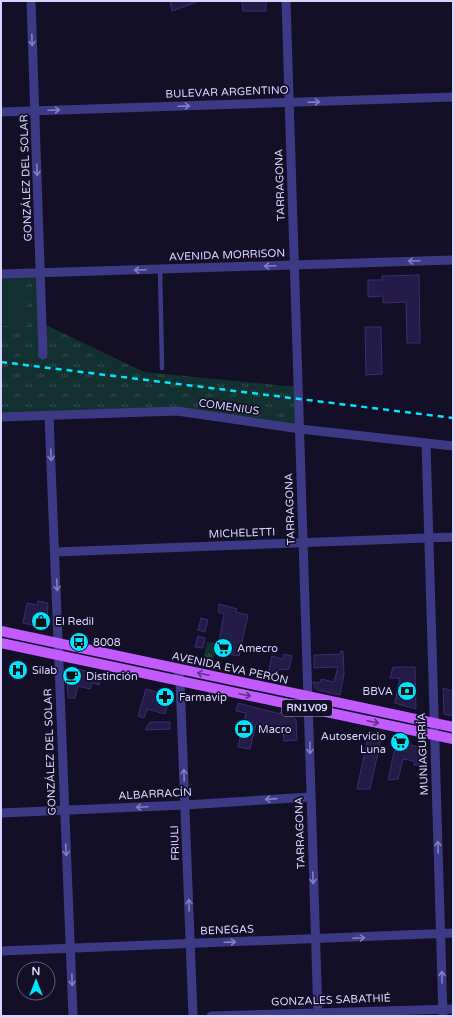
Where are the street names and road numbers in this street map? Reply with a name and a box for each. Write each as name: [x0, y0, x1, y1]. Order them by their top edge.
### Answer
street label: BULEVAR ARGENTINO: [165, 83, 289, 101]
street label: GONZÁLEZ DEL SOLAR: [16, 114, 35, 242]
street label: TARRAGONA: [272, 149, 288, 221]
street label: AVENIDA MORRISON: [169, 246, 285, 264]
street label: COMENIUS: [198, 396, 260, 418]
street label: TARRAGONA: [282, 473, 298, 545]
street label: MICHELETTI: [208, 525, 276, 541]
street label: AVENIDA EVA PERÓN: [171, 648, 290, 687]
street label: GONZÁLEZ DEL SOLAR: [40, 688, 59, 816]
road number: RN1V09: [282, 700, 332, 716]
street label: MUNIAGURRÍA: [414, 712, 431, 796]
street label: ALBARRACÍN: [118, 785, 192, 802]
street label: TARRAGONA: [292, 797, 308, 869]
street label: FRIULI: [168, 825, 182, 861]
street label: BENEGAS: [200, 923, 254, 937]
street label: GONZALES SABATHIÉ: [271, 990, 391, 1009]

